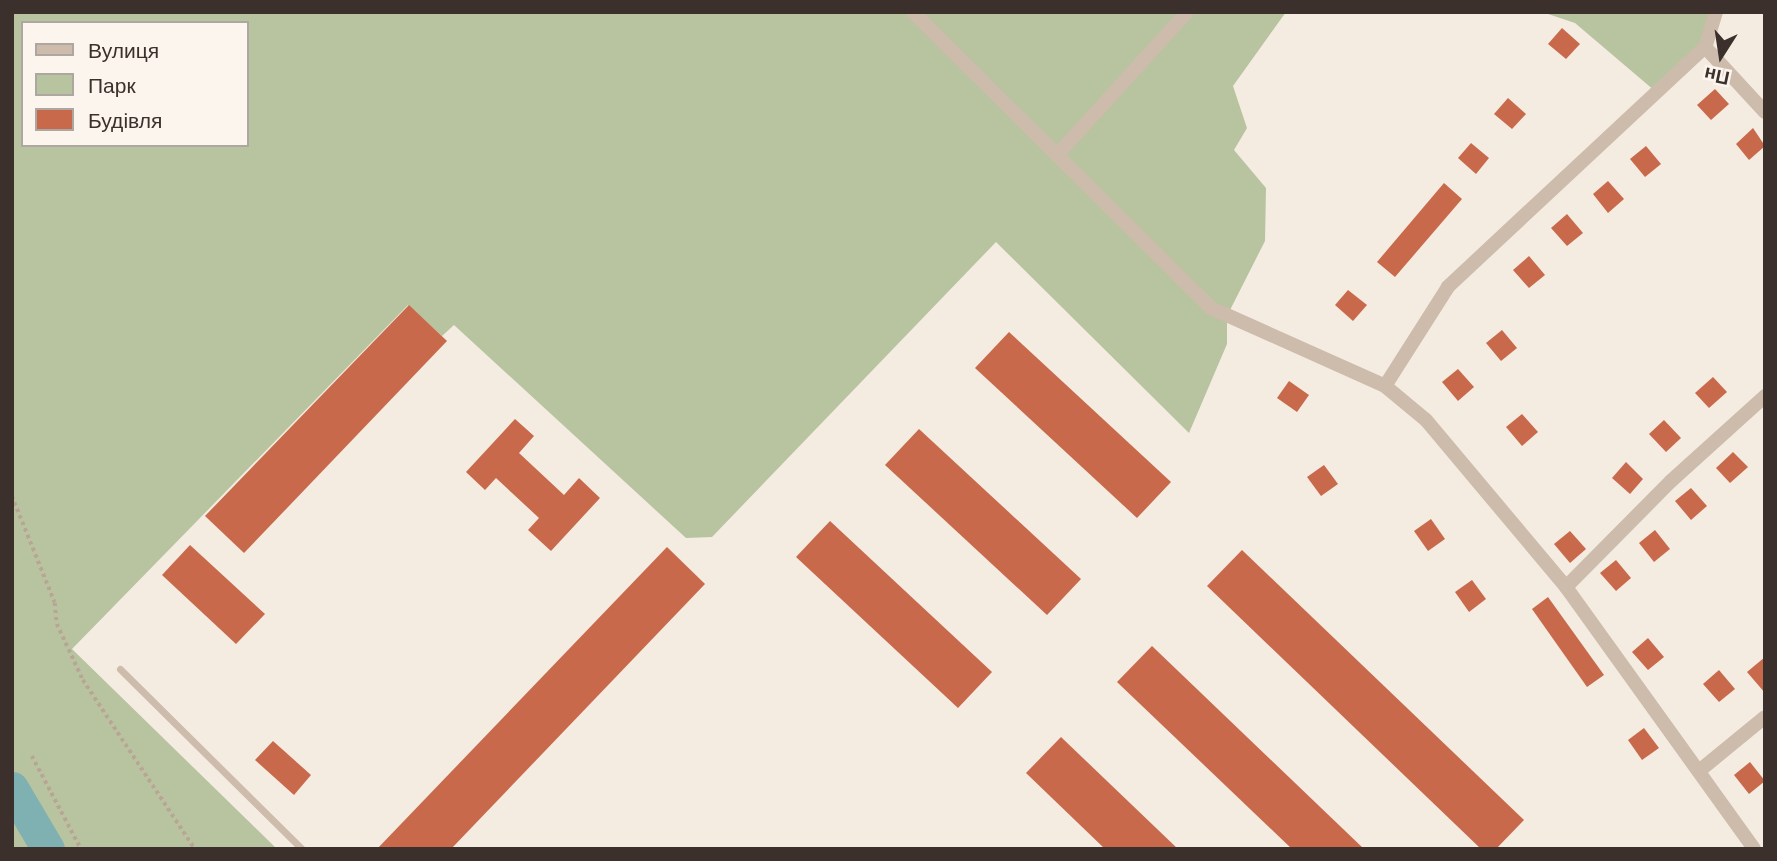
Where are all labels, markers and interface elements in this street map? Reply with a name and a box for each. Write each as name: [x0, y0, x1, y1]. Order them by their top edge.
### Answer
legend: [21, 21, 248, 147]
north arrow: [1686, 21, 1756, 91]
text: Вулиця: [88, 37, 159, 62]
text: Пн: [1702, 63, 1731, 91]
text: Парк: [88, 72, 136, 97]
text: Будівля: [88, 107, 162, 132]

